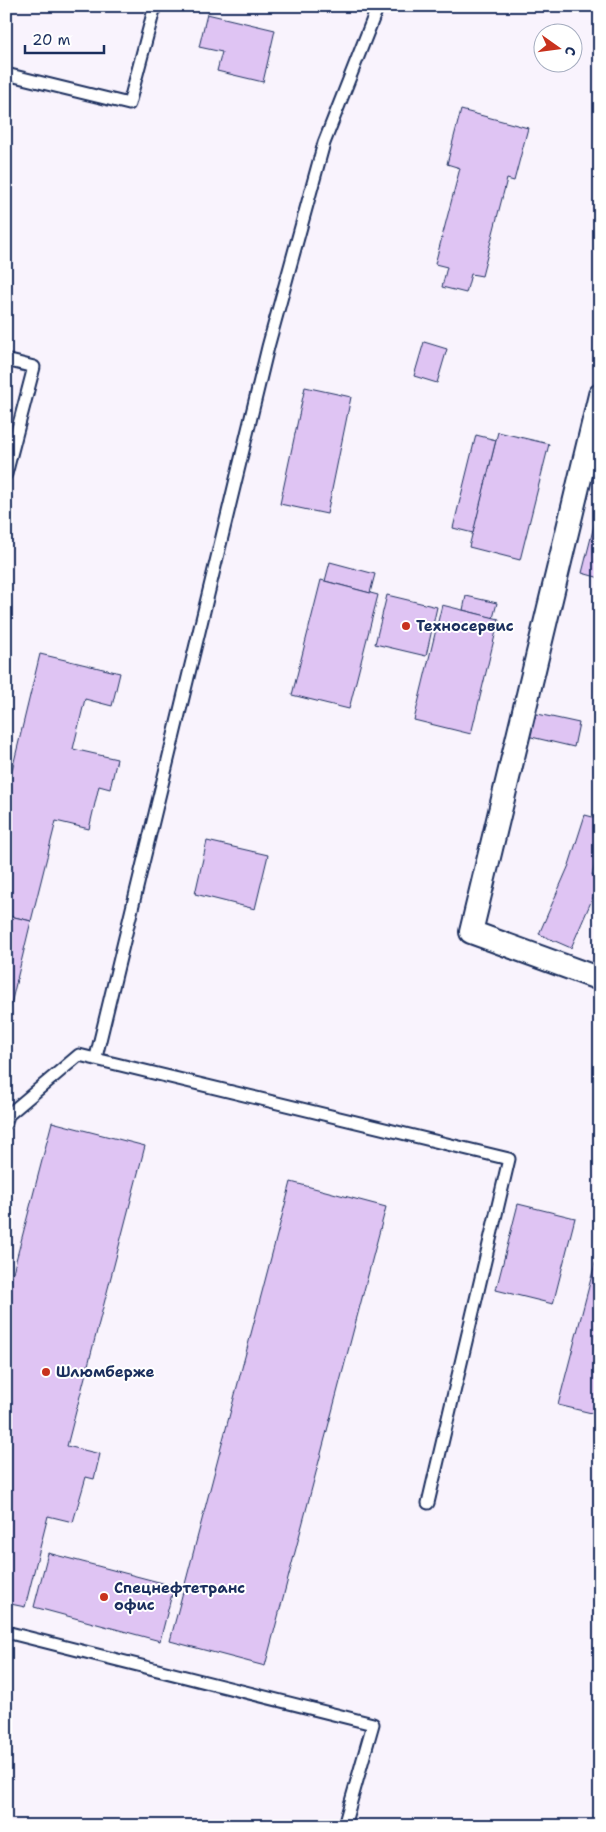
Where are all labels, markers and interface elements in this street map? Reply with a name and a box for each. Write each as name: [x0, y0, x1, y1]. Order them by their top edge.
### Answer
scale bar: [25, 22, 104, 54]
north arrow: [534, 22, 584, 72]
text: 20 m: [32, 30, 71, 50]
text: С: [561, 45, 580, 57]
place label: Техносервис: [416, 616, 514, 636]
marker: Техносервис: [400, 620, 412, 632]
place label: Шлюмберже: [56, 1362, 154, 1382]
marker: Шлюмберже: [40, 1366, 52, 1378]
place label: Спецнефтетранс офис: [114, 1578, 245, 1615]
marker: Спецнефтетранс офис: [98, 1591, 110, 1603]

